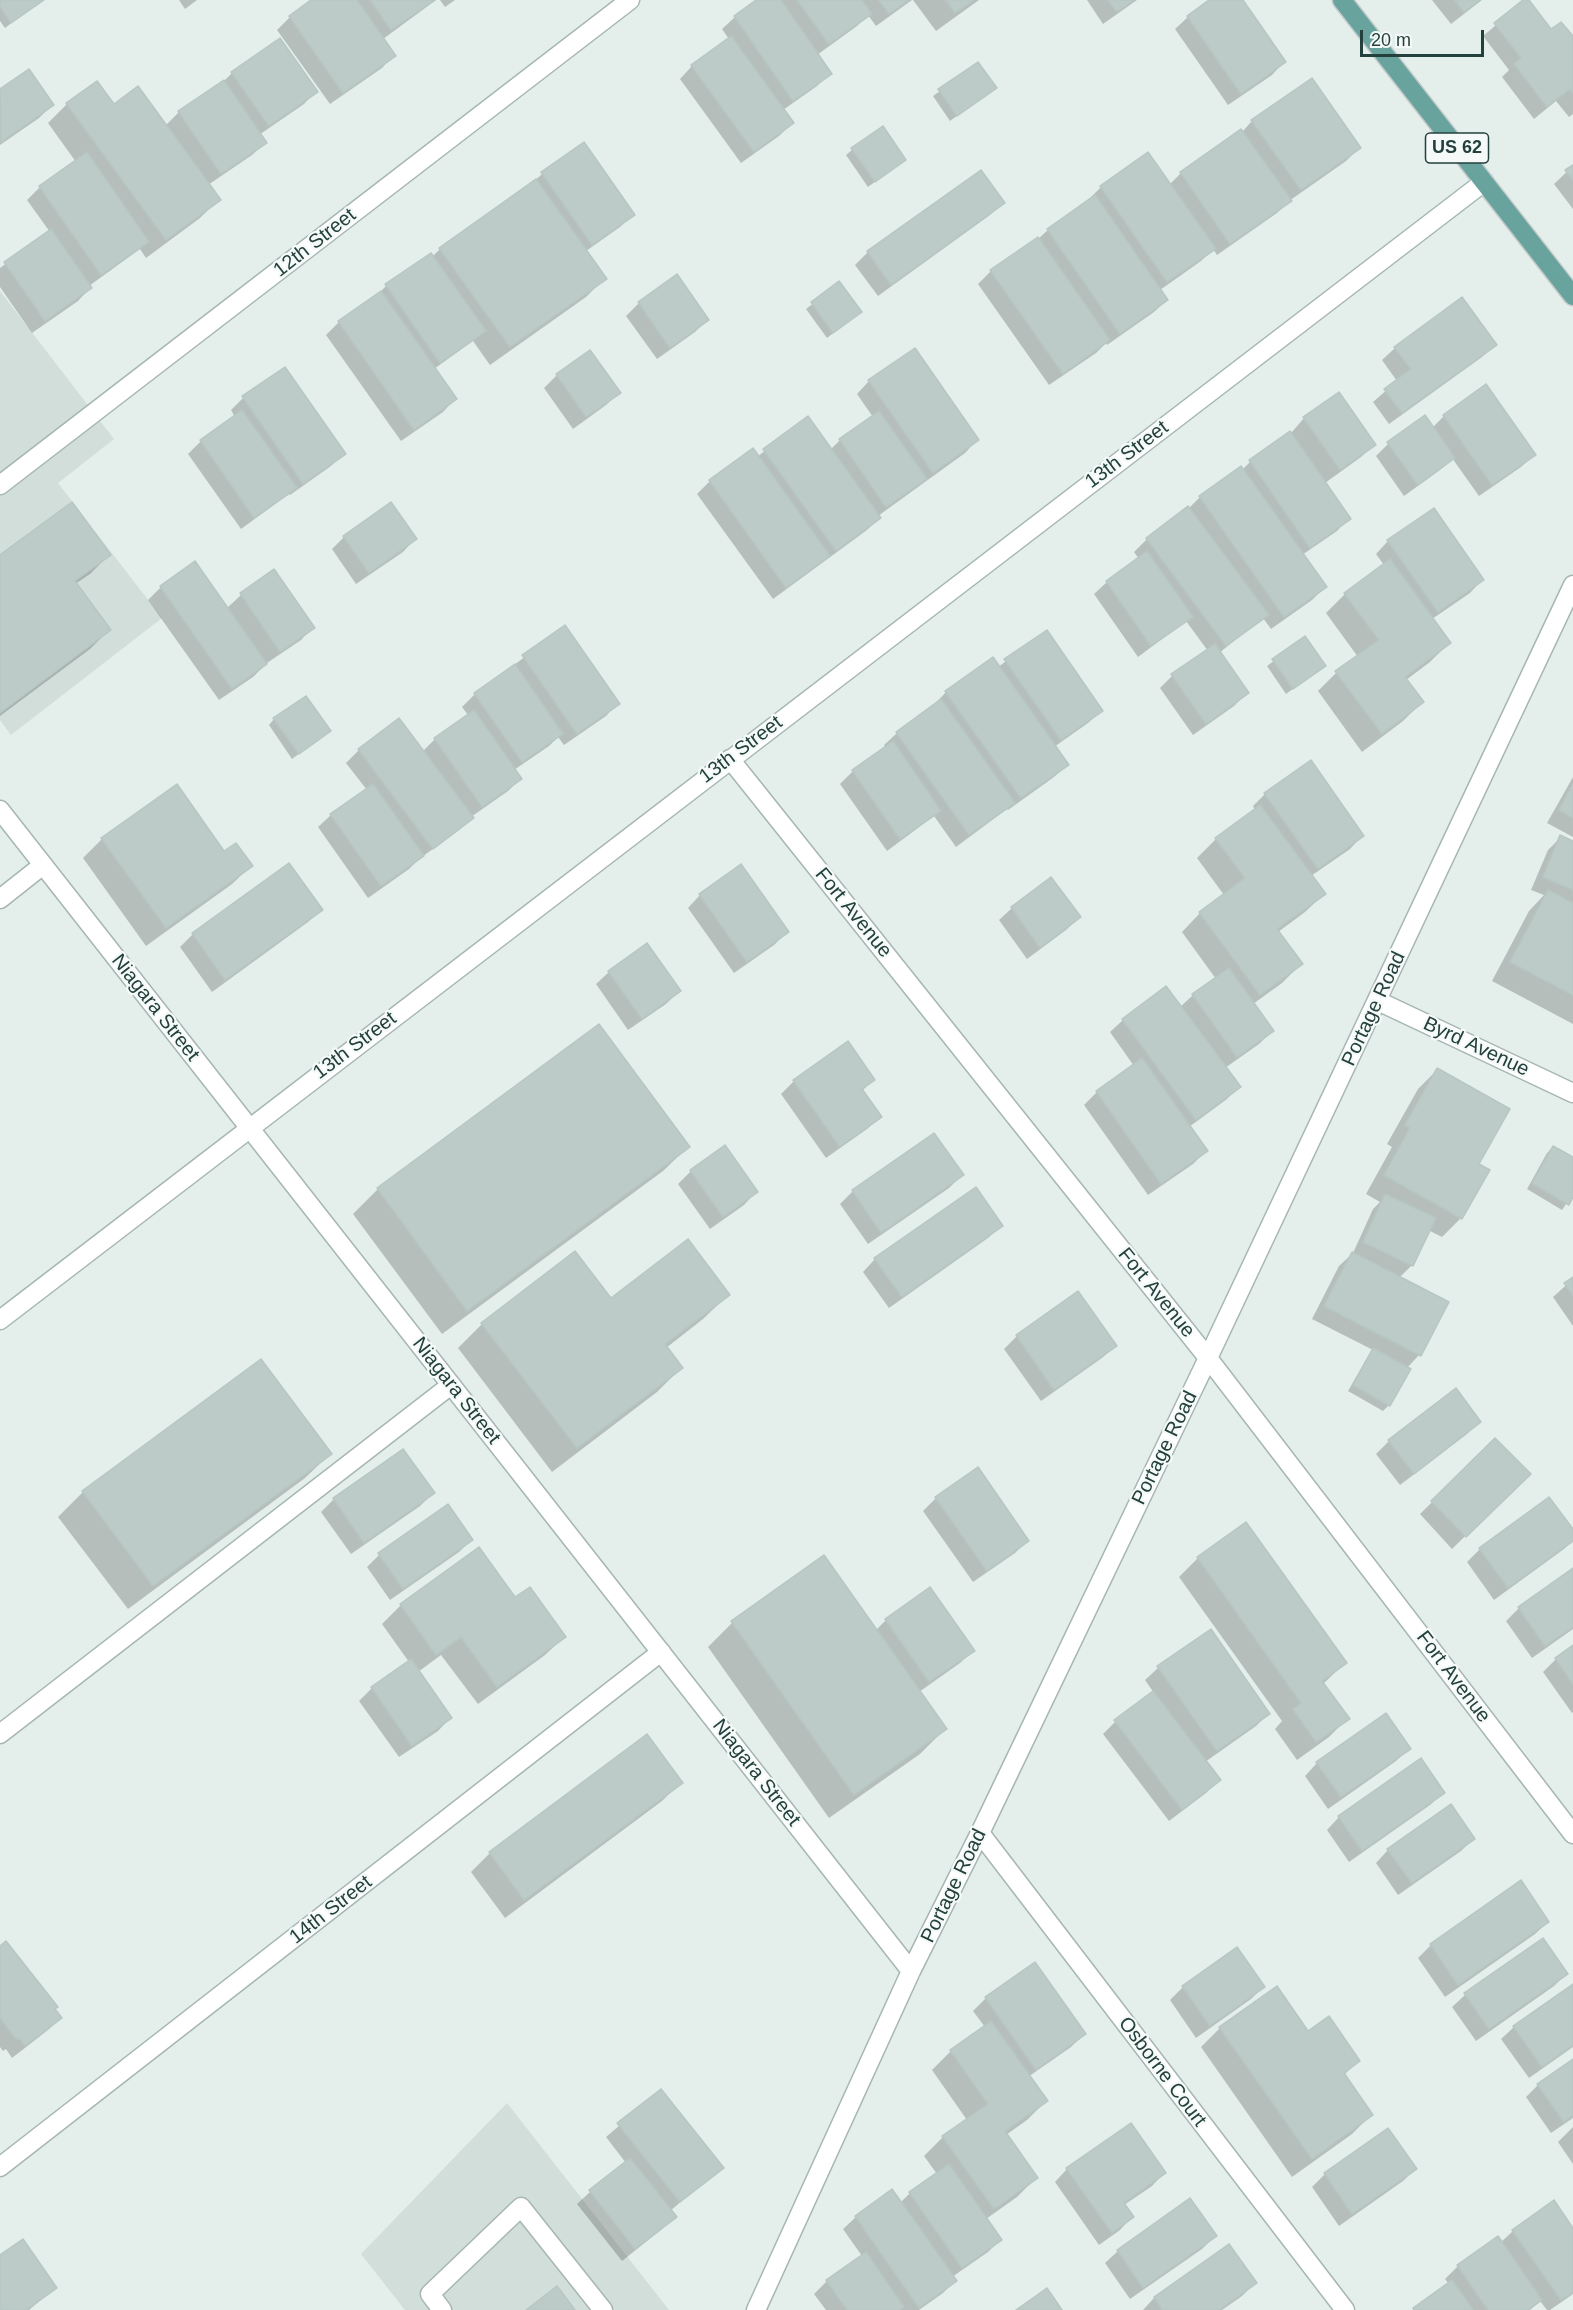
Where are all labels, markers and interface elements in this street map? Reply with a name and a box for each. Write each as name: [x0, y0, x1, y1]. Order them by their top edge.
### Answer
scale bar: [1363, 18, 1488, 56]
text: 20 m: [1371, 30, 1411, 50]
road number: US 62: [1426, 133, 1488, 163]
street label: 12th Street: [269, 203, 361, 283]
street label: 13th Street: [1081, 416, 1173, 494]
street label: 13th Street: [695, 711, 787, 789]
street label: Fort Avenue: [810, 863, 896, 963]
street label: Portage Road: [1337, 948, 1411, 1070]
street label: Niagara Street: [106, 950, 204, 1066]
street label: 13th Street: [309, 1007, 401, 1085]
street label: Byrd Avenue: [1419, 1012, 1533, 1082]
street label: Fort Avenue: [1113, 1243, 1199, 1343]
street label: Niagara Street: [407, 1333, 505, 1449]
street label: Portage Road: [1127, 1387, 1203, 1509]
street label: Fort Avenue: [1411, 1626, 1495, 1728]
street label: Niagara Street: [707, 1715, 805, 1831]
street label: Portage Road: [916, 1825, 992, 1947]
street label: 14th Street: [285, 1870, 377, 1950]
street label: Osborne Court: [1113, 2012, 1211, 2132]

